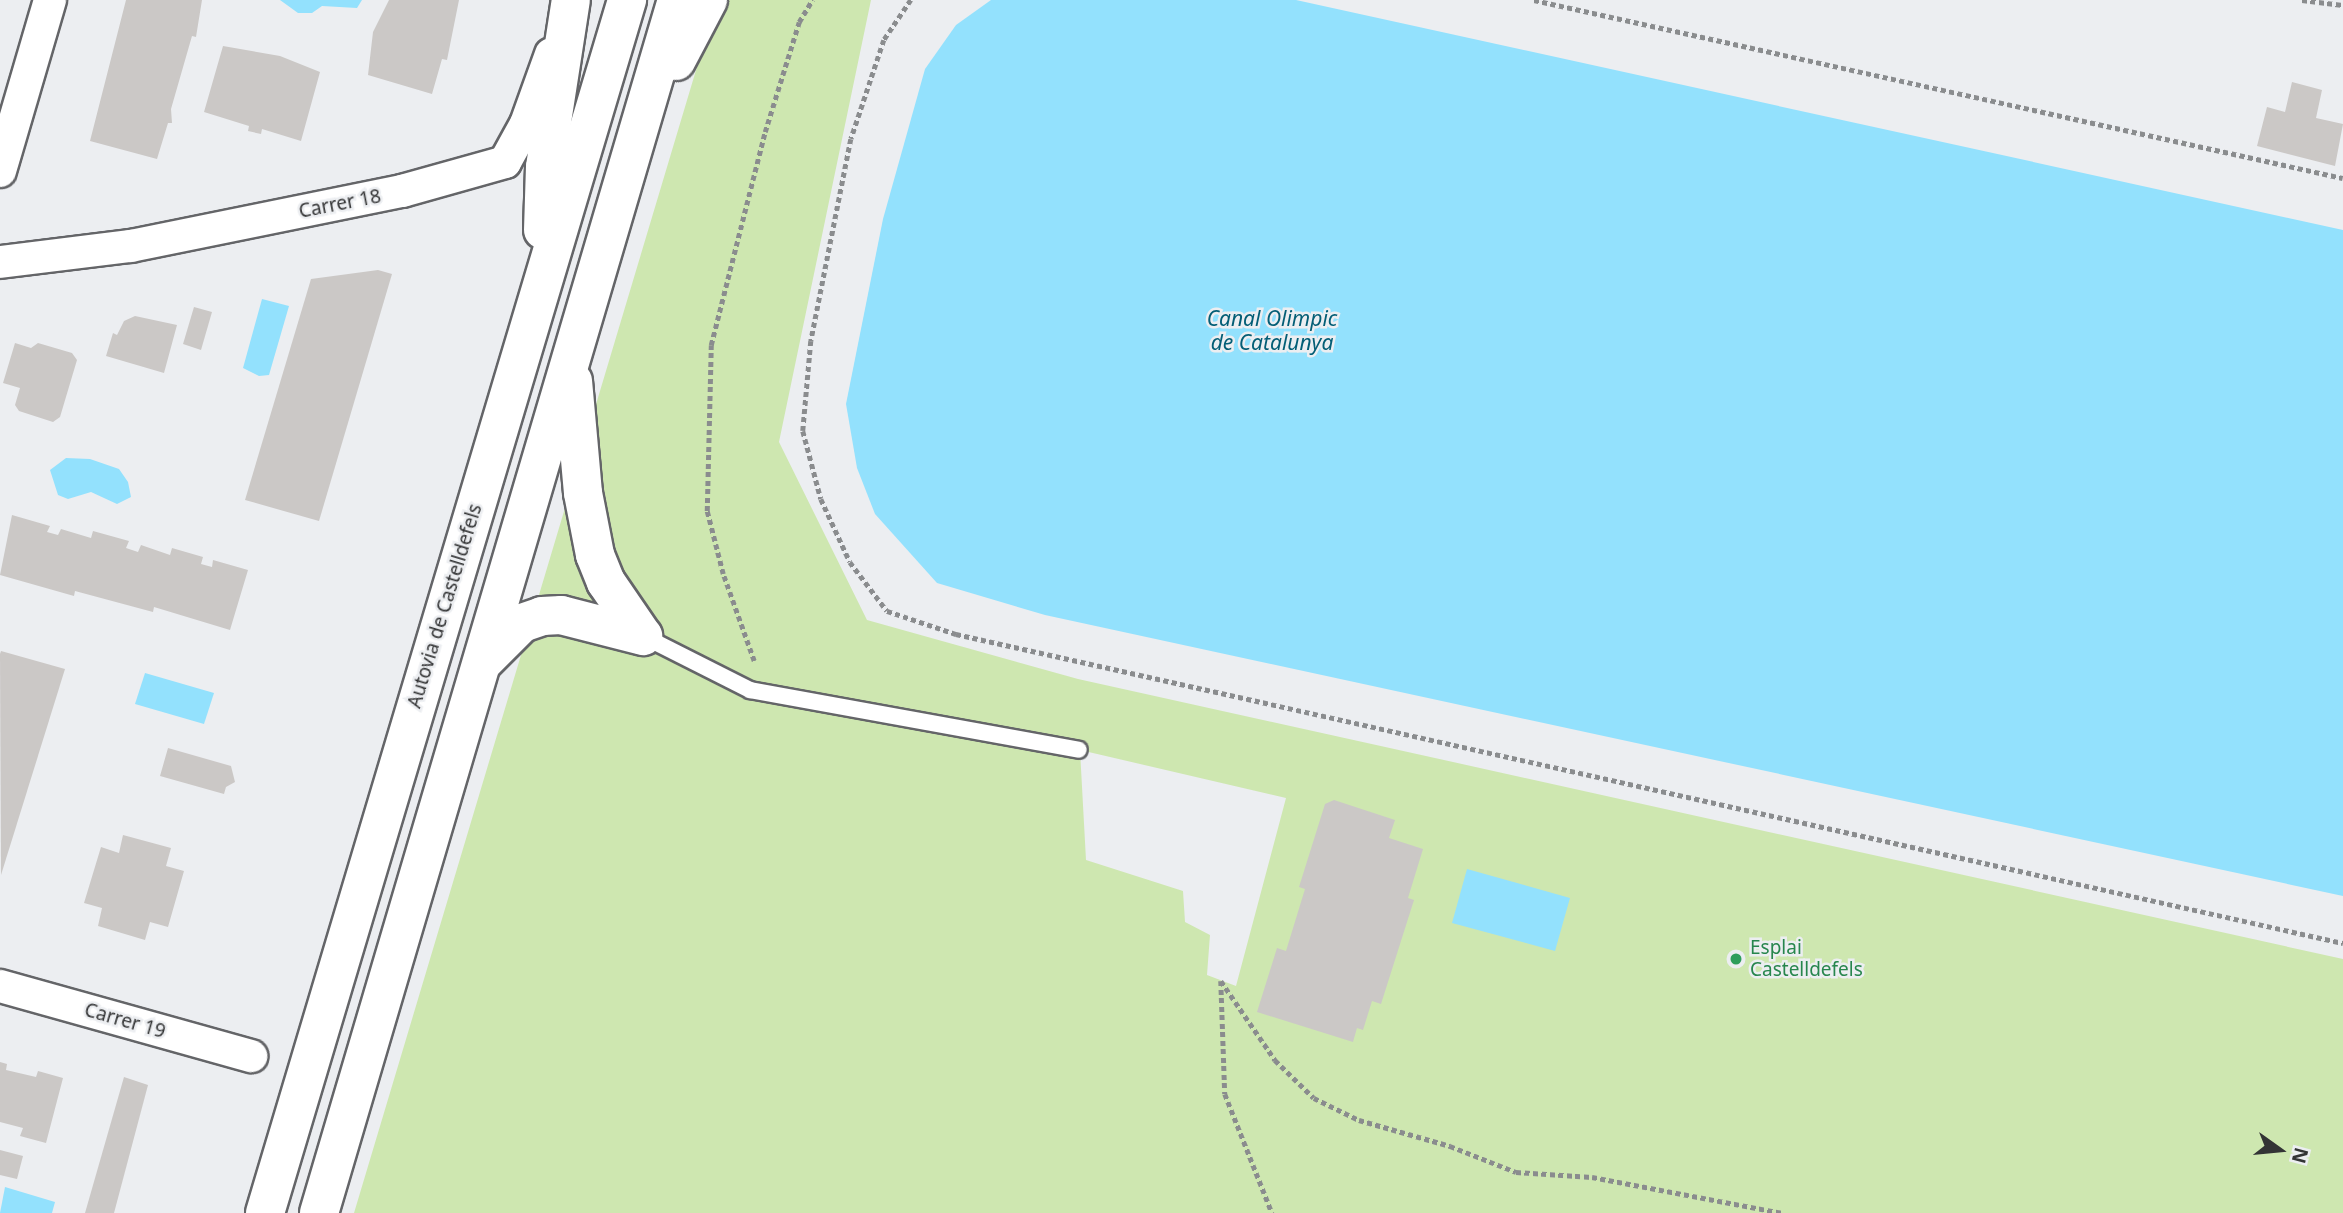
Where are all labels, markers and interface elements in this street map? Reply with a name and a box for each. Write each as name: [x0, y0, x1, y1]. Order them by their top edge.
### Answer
street label: Carrer 18: [297, 185, 383, 223]
water label: Canal Olimpic de Catalunya: [1207, 305, 1337, 355]
street label: Autovia de Castelldefels: [403, 501, 487, 711]
place label: Esplai Castelldefels: [1750, 937, 1863, 981]
marker: Esplai Castelldefels: [1728, 951, 1744, 967]
street label: Carrer 19: [82, 999, 168, 1043]
north arrow: [2245, 1115, 2315, 1185]
text: N: [2286, 1145, 2315, 1166]

